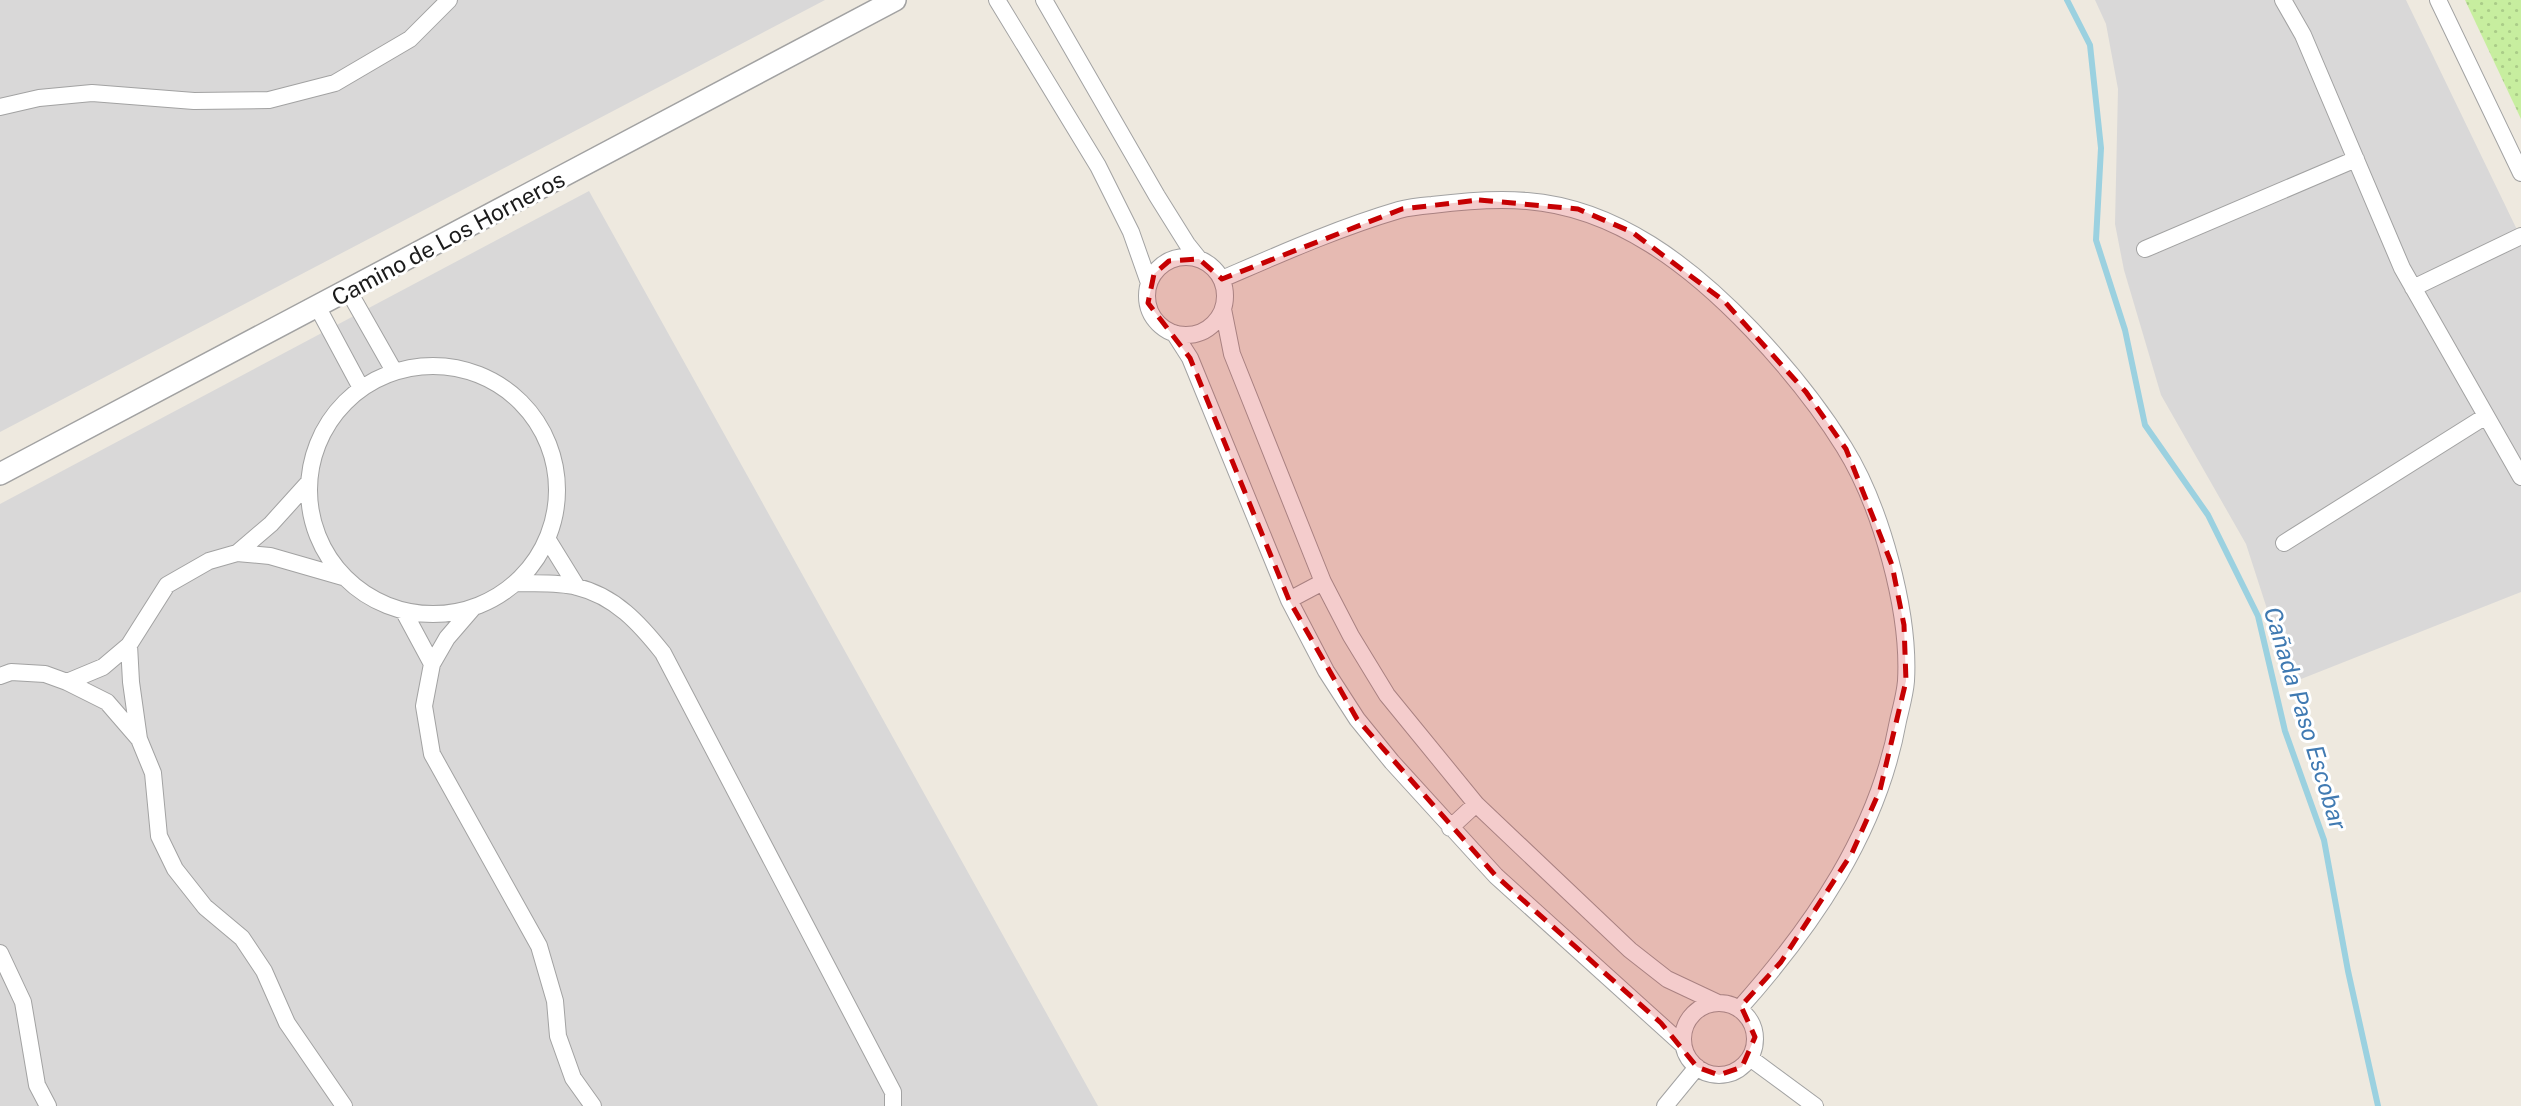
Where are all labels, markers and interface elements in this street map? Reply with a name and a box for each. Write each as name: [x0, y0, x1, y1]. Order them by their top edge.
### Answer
street label: Camino de Los Horneros: [327, 165, 569, 311]
water label: Cañada Paso Escobar: [2259, 603, 2354, 834]

